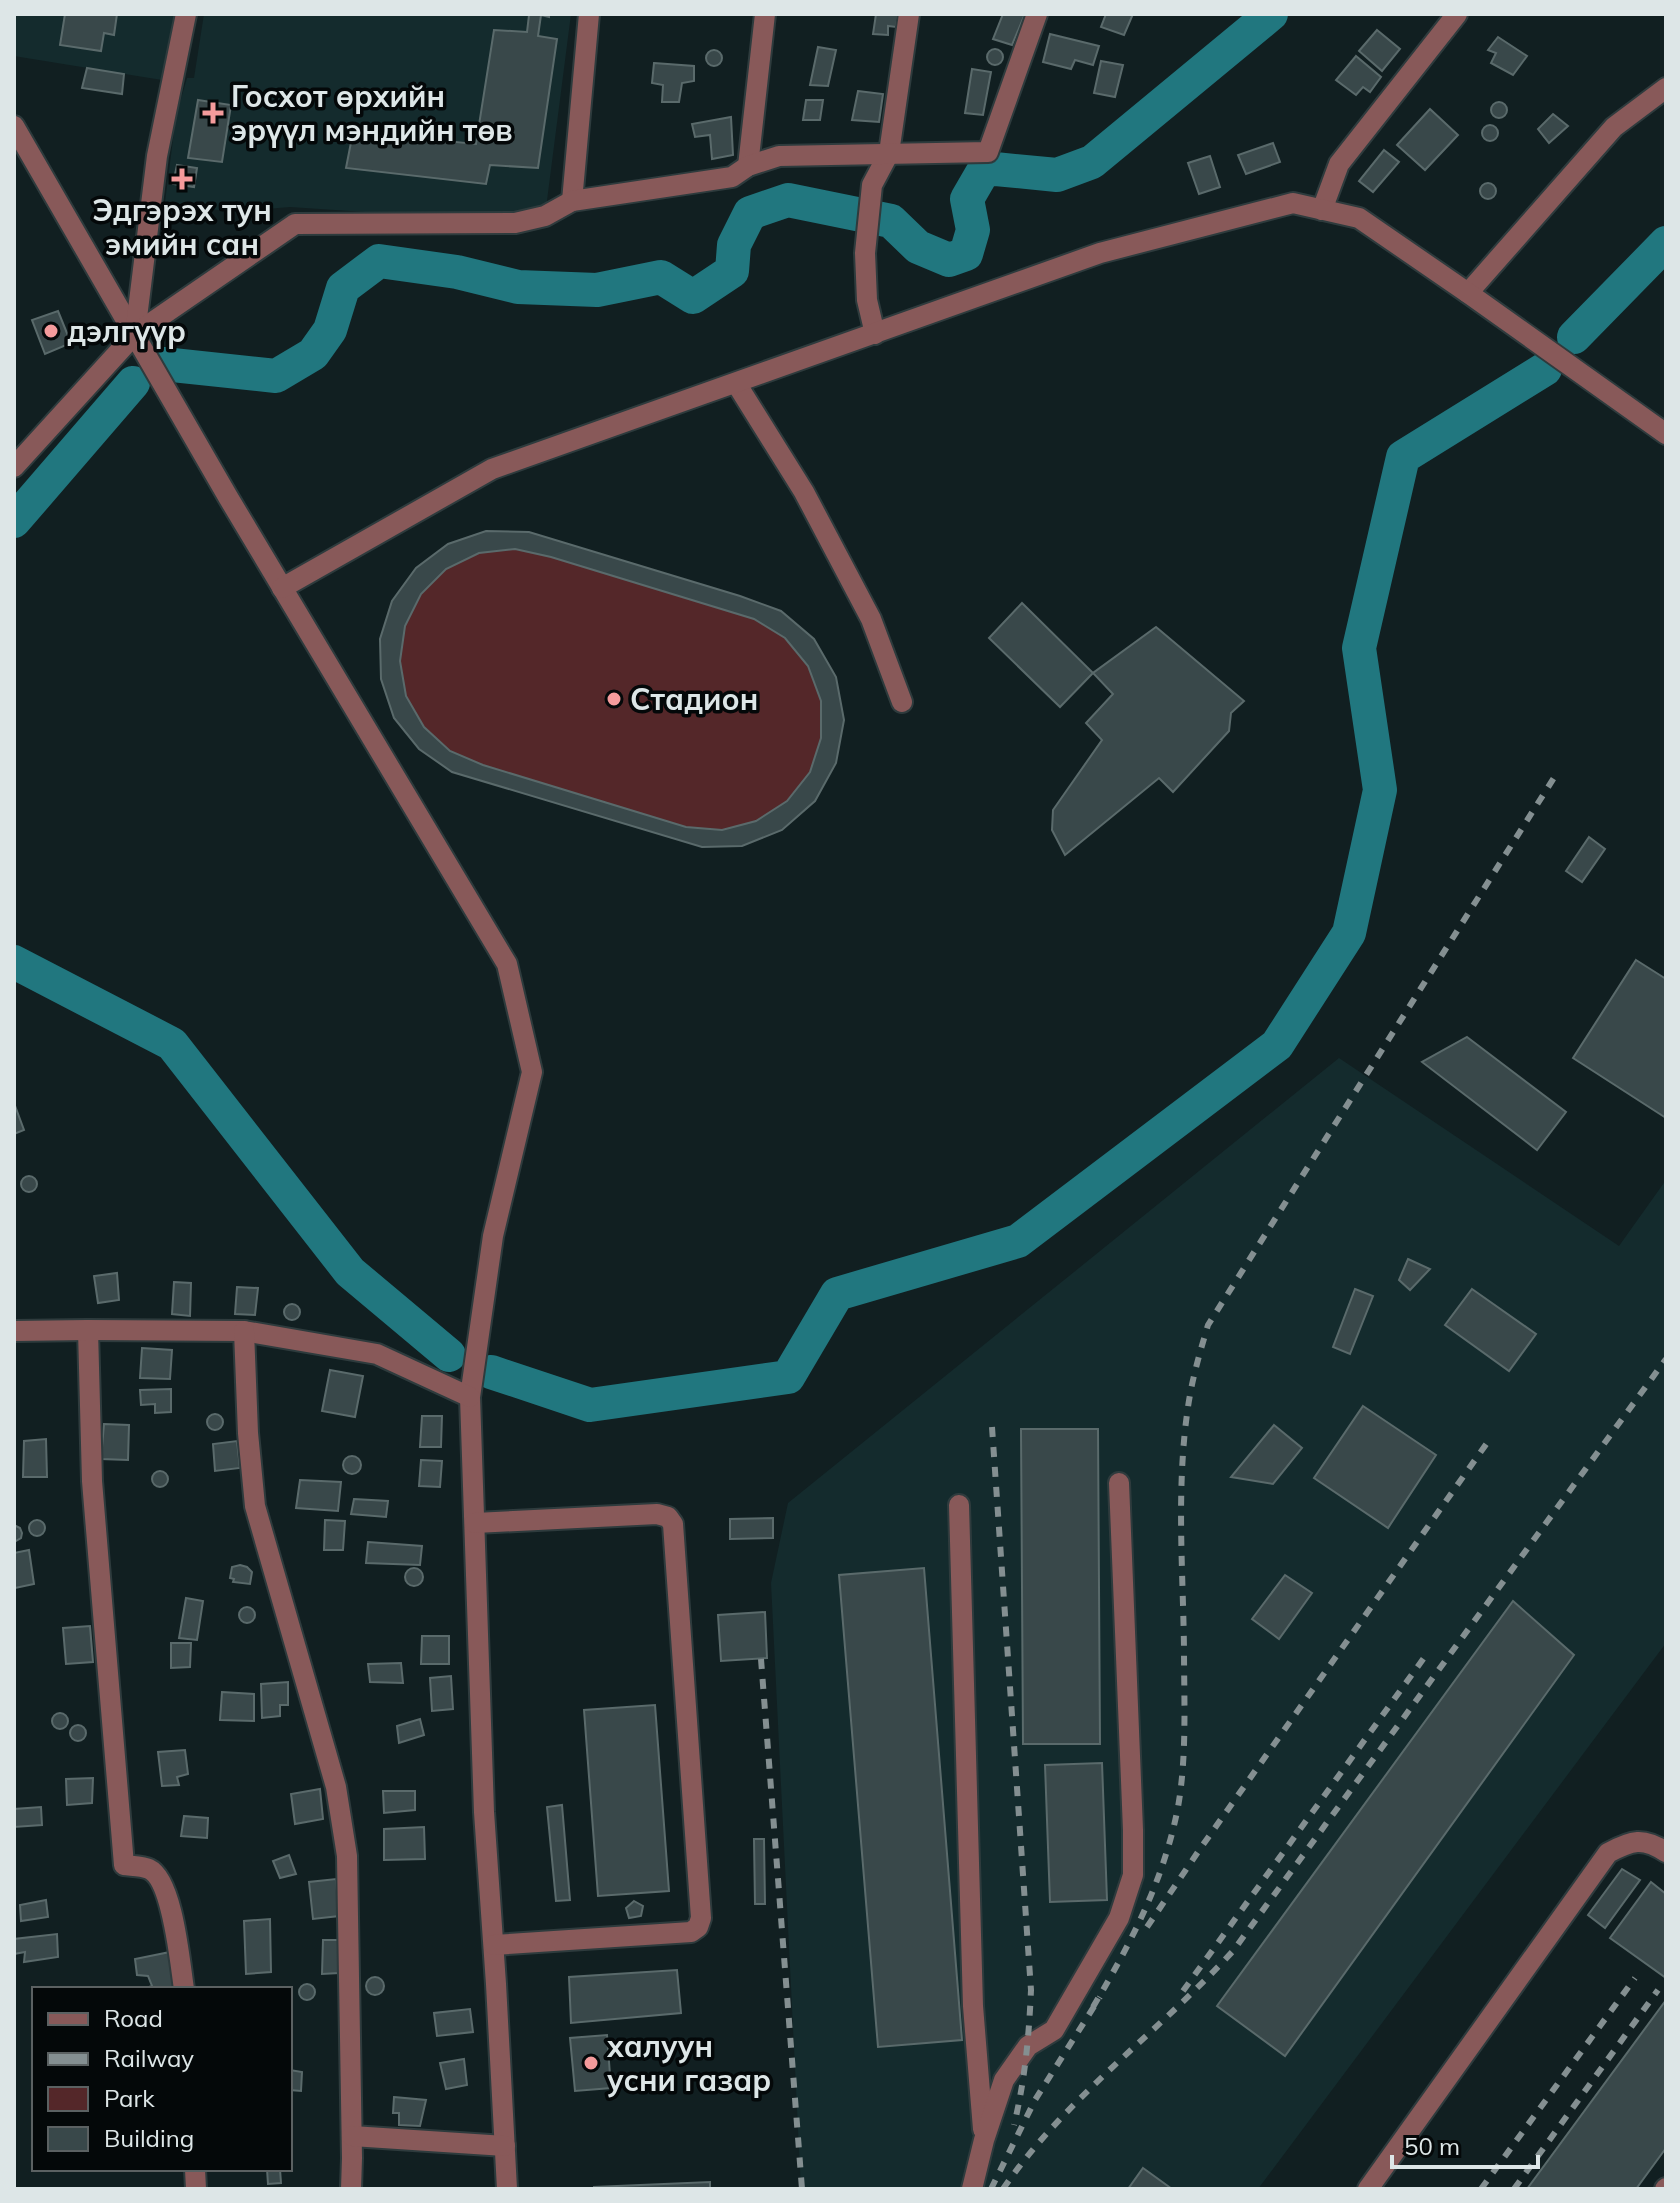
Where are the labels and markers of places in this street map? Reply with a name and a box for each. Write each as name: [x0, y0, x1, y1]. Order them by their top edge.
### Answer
place label: Госхот өрхийн эрүүл мэндийн төв: [231, 77, 513, 149]
marker: Госхот өрхийн эрүүл мэндийн төв: [202, 102, 224, 124]
marker: Эдгэрэх тун эмийн сан: [173, 170, 191, 188]
place label: Эдгэрэх тун эмийн сан: [92, 191, 272, 263]
place label: дэлгүүр: [67, 312, 186, 350]
marker: дэлгүүр: [42, 322, 60, 340]
place label: Стадион: [630, 680, 758, 718]
marker: Стадион: [605, 690, 623, 708]
place label: халуун усни газар: [606, 2027, 771, 2099]
marker: халуун усни газар: [582, 2054, 600, 2072]

